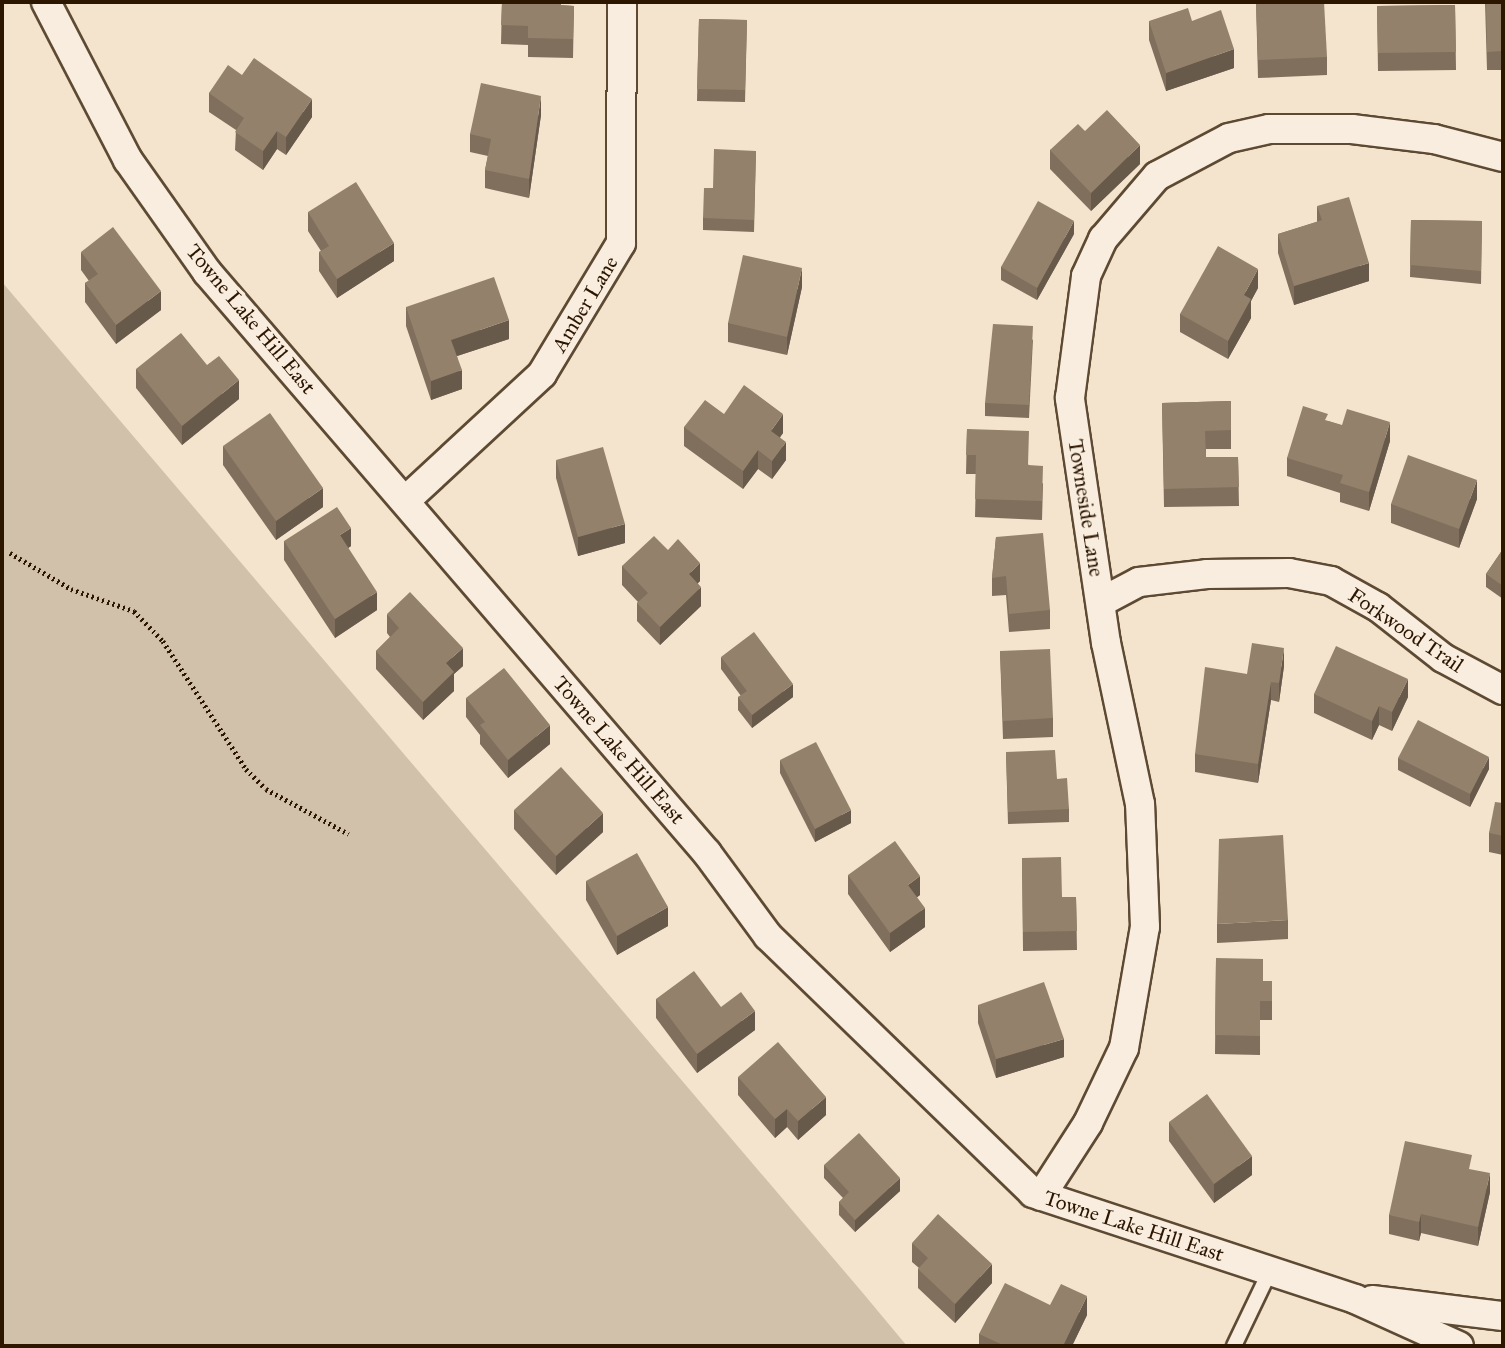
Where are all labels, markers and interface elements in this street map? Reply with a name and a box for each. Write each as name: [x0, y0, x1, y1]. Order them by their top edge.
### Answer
street label: Towne Lake Hill East: [181, 239, 321, 399]
street label: Amber Lane: [547, 251, 623, 357]
street label: Towneside Lane: [1063, 437, 1109, 579]
street label: Forkwood Trail: [1344, 582, 1468, 678]
street label: Towne Lake Hill East: [548, 671, 690, 829]
street label: Towne Lake Hill East: [1041, 1185, 1227, 1267]

